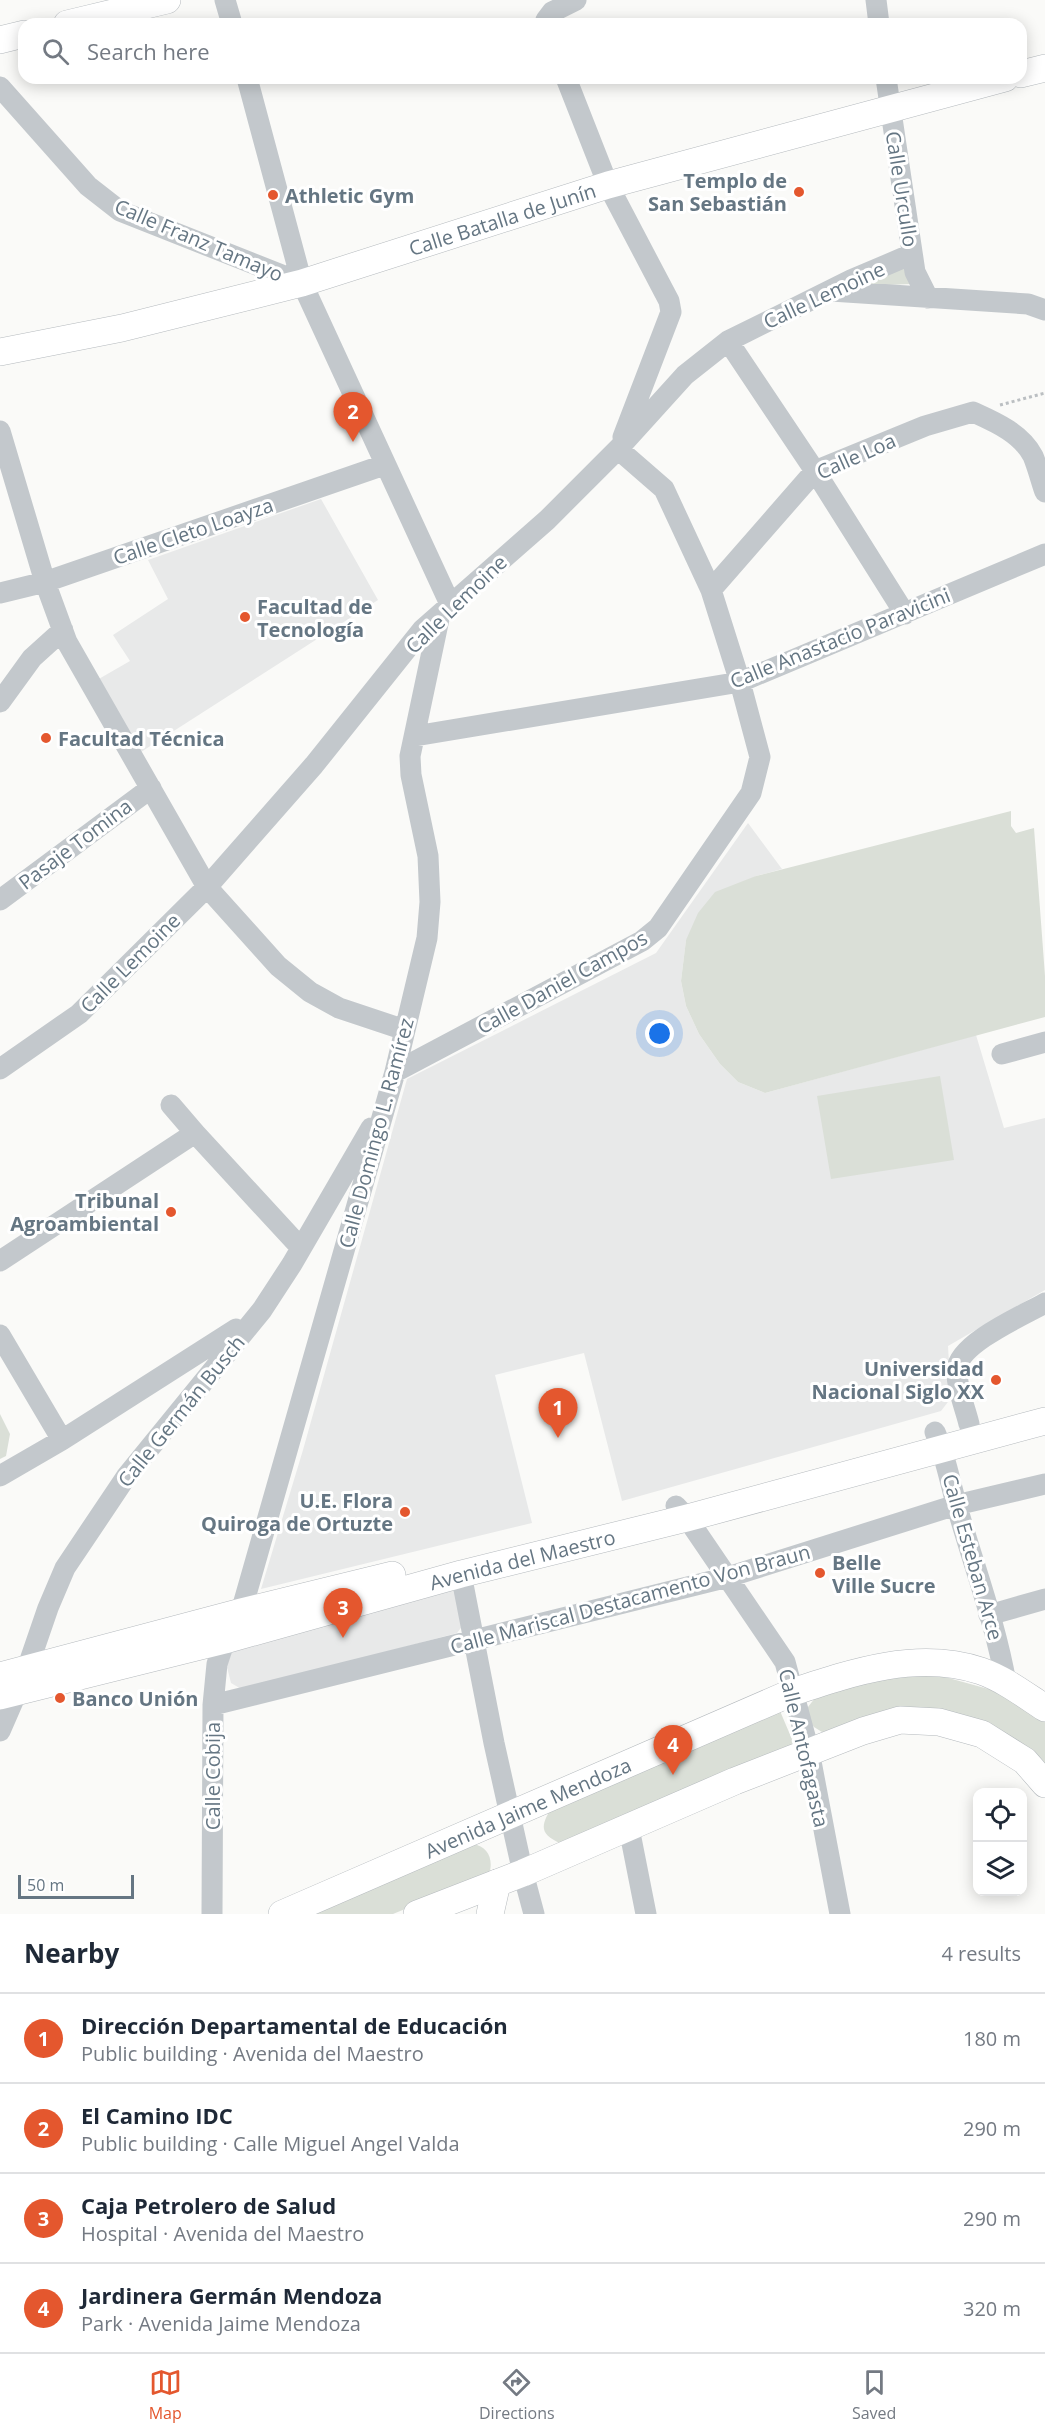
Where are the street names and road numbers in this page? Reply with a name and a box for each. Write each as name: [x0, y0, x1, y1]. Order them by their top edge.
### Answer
street label: Calle Urcullo: [880, 129, 924, 249]
street label: Calle Batalla de Junín: [405, 176, 599, 262]
street label: Calle Franz Tamayo: [111, 192, 287, 288]
street label: Calle Lemoine: [759, 255, 889, 335]
street label: Calle Loa: [812, 427, 900, 485]
street label: Calle Cleto Loayza: [109, 491, 277, 571]
street label: Calle Lemoine: [400, 549, 512, 659]
street label: Calle Anastacio Paravicini: [726, 581, 954, 695]
street label: Pasaje Tomina: [13, 793, 137, 895]
street label: Calle Lemoine: [74, 907, 186, 1019]
street label: Calle Daniel Campos: [472, 924, 652, 1040]
street label: Calle Domingo L. Ramírez: [332, 1015, 420, 1251]
street label: Calle Germán Busch: [111, 1330, 251, 1492]
street label: Calle Esteban Arce: [936, 1471, 1010, 1643]
street label: Avenida del Maestro: [426, 1523, 618, 1596]
street label: Calle Mariscal Destacamento Von Braun: [447, 1538, 813, 1660]
street label: Calle Antofagasta: [773, 1666, 835, 1830]
street label: Calle Cobija: [199, 1722, 226, 1830]
street label: Avenida Jaime Mendoza: [420, 1750, 635, 1864]

